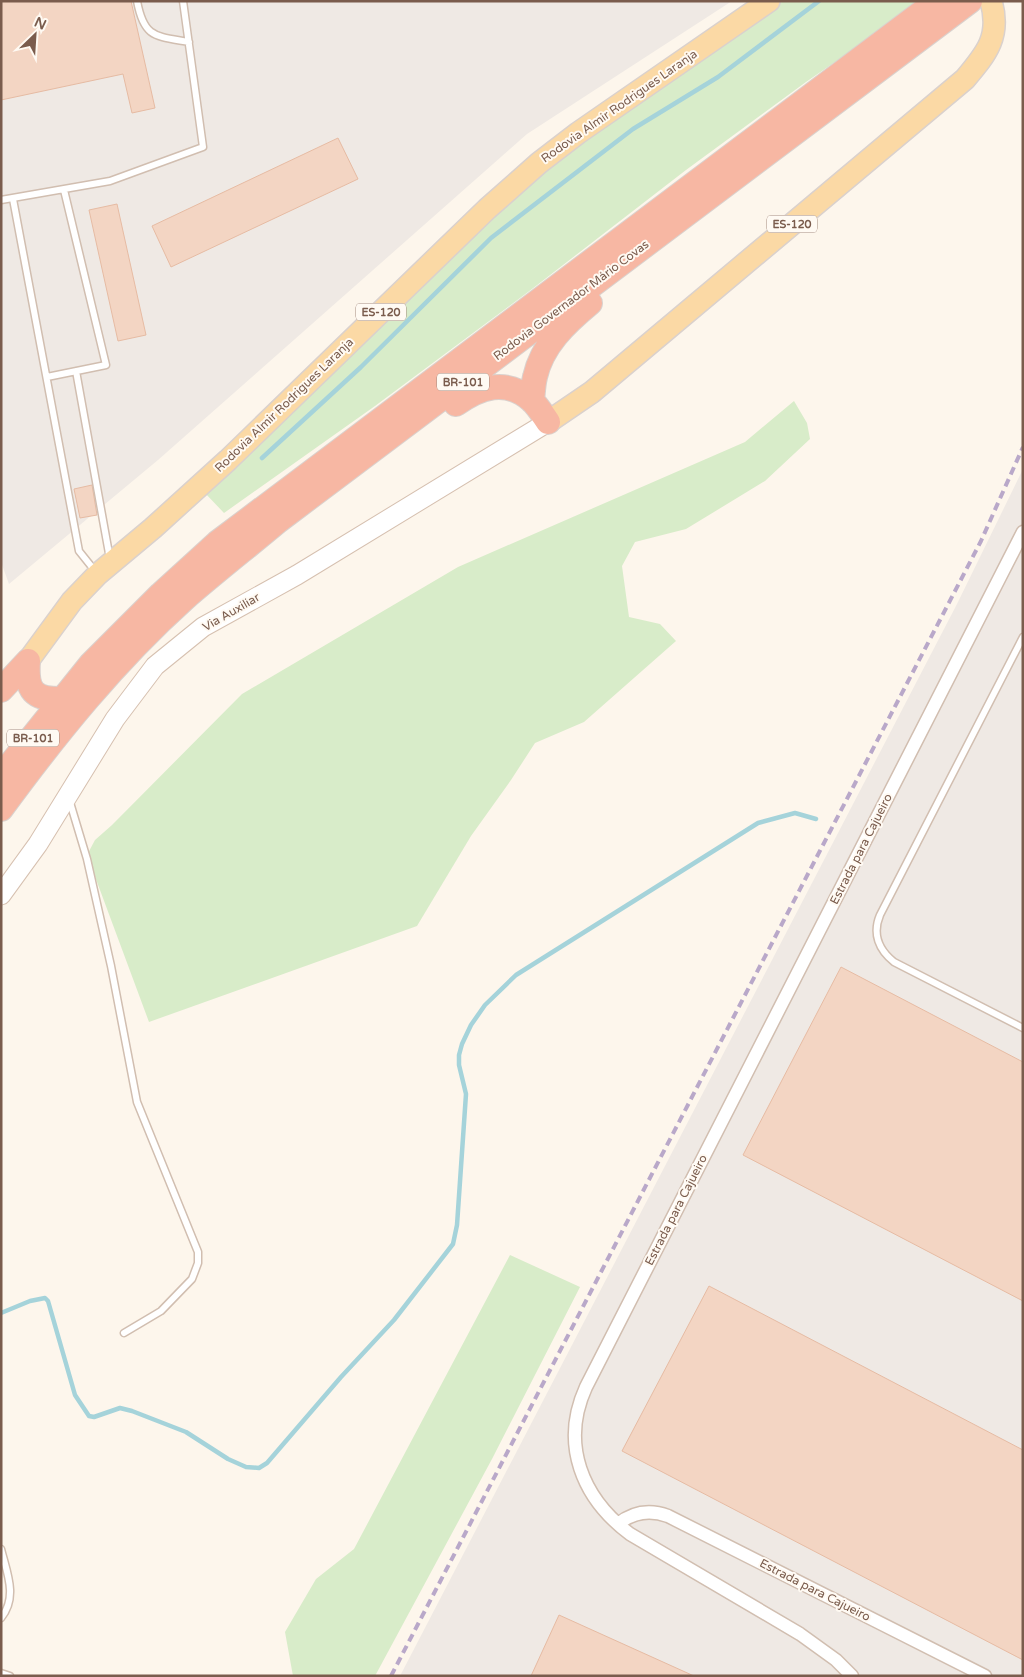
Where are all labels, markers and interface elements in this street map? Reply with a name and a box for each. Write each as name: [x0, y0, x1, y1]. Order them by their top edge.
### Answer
north arrow: [10, 10, 60, 60]
text: N: [32, 14, 49, 34]
street label: Rodovia Almir Rodrigues Laranja: [538, 47, 700, 165]
road number: ES-120: [767, 215, 817, 232]
street label: Rodovia Governador Mário Covas: [491, 237, 652, 363]
road number: ES-120: [356, 304, 406, 320]
street label: Rodovia Almir Rodrigues Laranja: [212, 335, 356, 475]
road number: BR-101: [437, 374, 489, 391]
street label: Via Auxiliar: [200, 590, 262, 634]
road number: BR-101: [7, 730, 59, 746]
street label: Estrada para Cajueiro: [827, 791, 895, 907]
street label: Estrada para Cajueiro: [642, 1152, 710, 1268]
street label: Estrada para Cajueiro: [757, 1556, 873, 1624]

